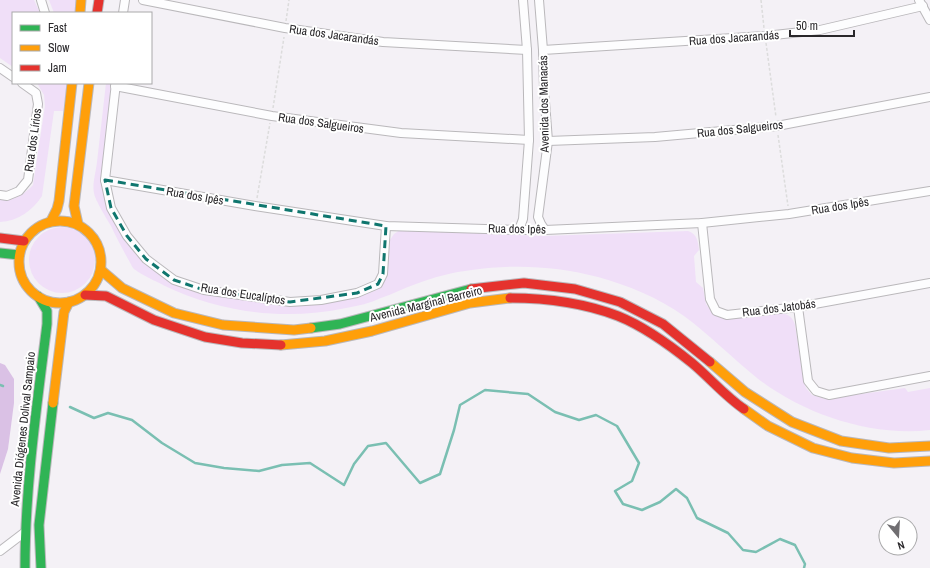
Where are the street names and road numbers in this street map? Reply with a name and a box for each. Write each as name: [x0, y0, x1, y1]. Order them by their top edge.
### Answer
street label: Rua dos Jacarandás: [288, 21, 380, 49]
street label: Rua dos Jacarandás: [688, 27, 780, 49]
street label: Avenida dos Manacás: [535, 55, 553, 154]
street label: Rua dos Lírios: [21, 107, 45, 173]
street label: Rua dos Salgueiros: [277, 109, 365, 137]
street label: Rua dos Salgueiros: [696, 117, 784, 141]
street label: Rua dos Ipês: [165, 183, 225, 209]
street label: Rua dos Ipês: [810, 194, 870, 218]
street label: Rua dos Ipês: [488, 220, 546, 238]
street label: Rua dos Eucalíptos: [200, 279, 286, 309]
street label: Avenida Marginal Barreiro: [367, 282, 484, 326]
street label: Rua dos Jatobás: [741, 296, 817, 320]
street label: Avenida Diógenes Dolival Sampaio: [7, 351, 39, 508]

